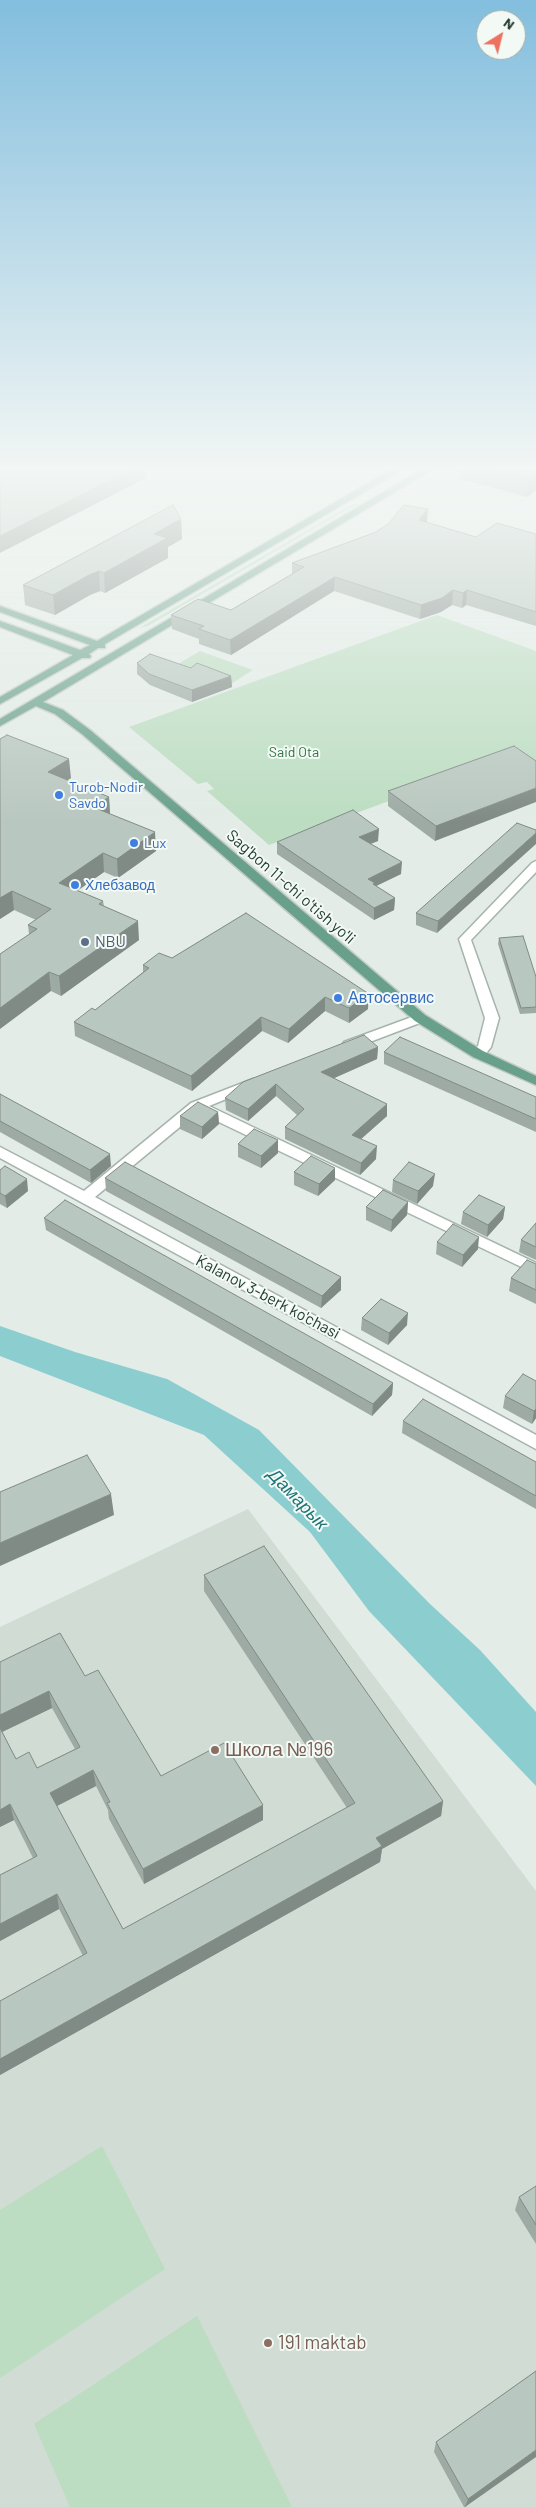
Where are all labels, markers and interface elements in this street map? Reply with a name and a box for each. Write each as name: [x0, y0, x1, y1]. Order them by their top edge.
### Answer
north arrow: [476, 10, 526, 60]
text: N: [501, 14, 518, 33]
park label: Said Ota: [269, 744, 319, 760]
place label: Turob-Nodir Savdo: [69, 779, 143, 812]
marker: Turob-Nodir Savdo: [53, 789, 65, 801]
street label: Sag'bon 11-chi o'tish yo'li: [223, 826, 359, 948]
place label: Lux: [144, 835, 166, 851]
marker: Lux: [128, 837, 140, 849]
place label: Хлебзавод: [85, 877, 155, 893]
marker: Хлебзавод: [69, 879, 81, 891]
place label: NBU: [95, 932, 126, 952]
marker: NBU: [79, 936, 91, 948]
place label: Автосервис: [348, 988, 434, 1008]
marker: Автосервис: [332, 992, 344, 1004]
street label: Kalanov 3-berk ko'chasi: [193, 1251, 343, 1343]
water label: Дамарык: [264, 1464, 332, 1534]
place label: Школа №196: [225, 1739, 333, 1761]
marker: Школа №196: [209, 1744, 221, 1756]
place label: 191 maktab: [278, 2332, 367, 2354]
marker: 191 maktab: [262, 2337, 274, 2349]

